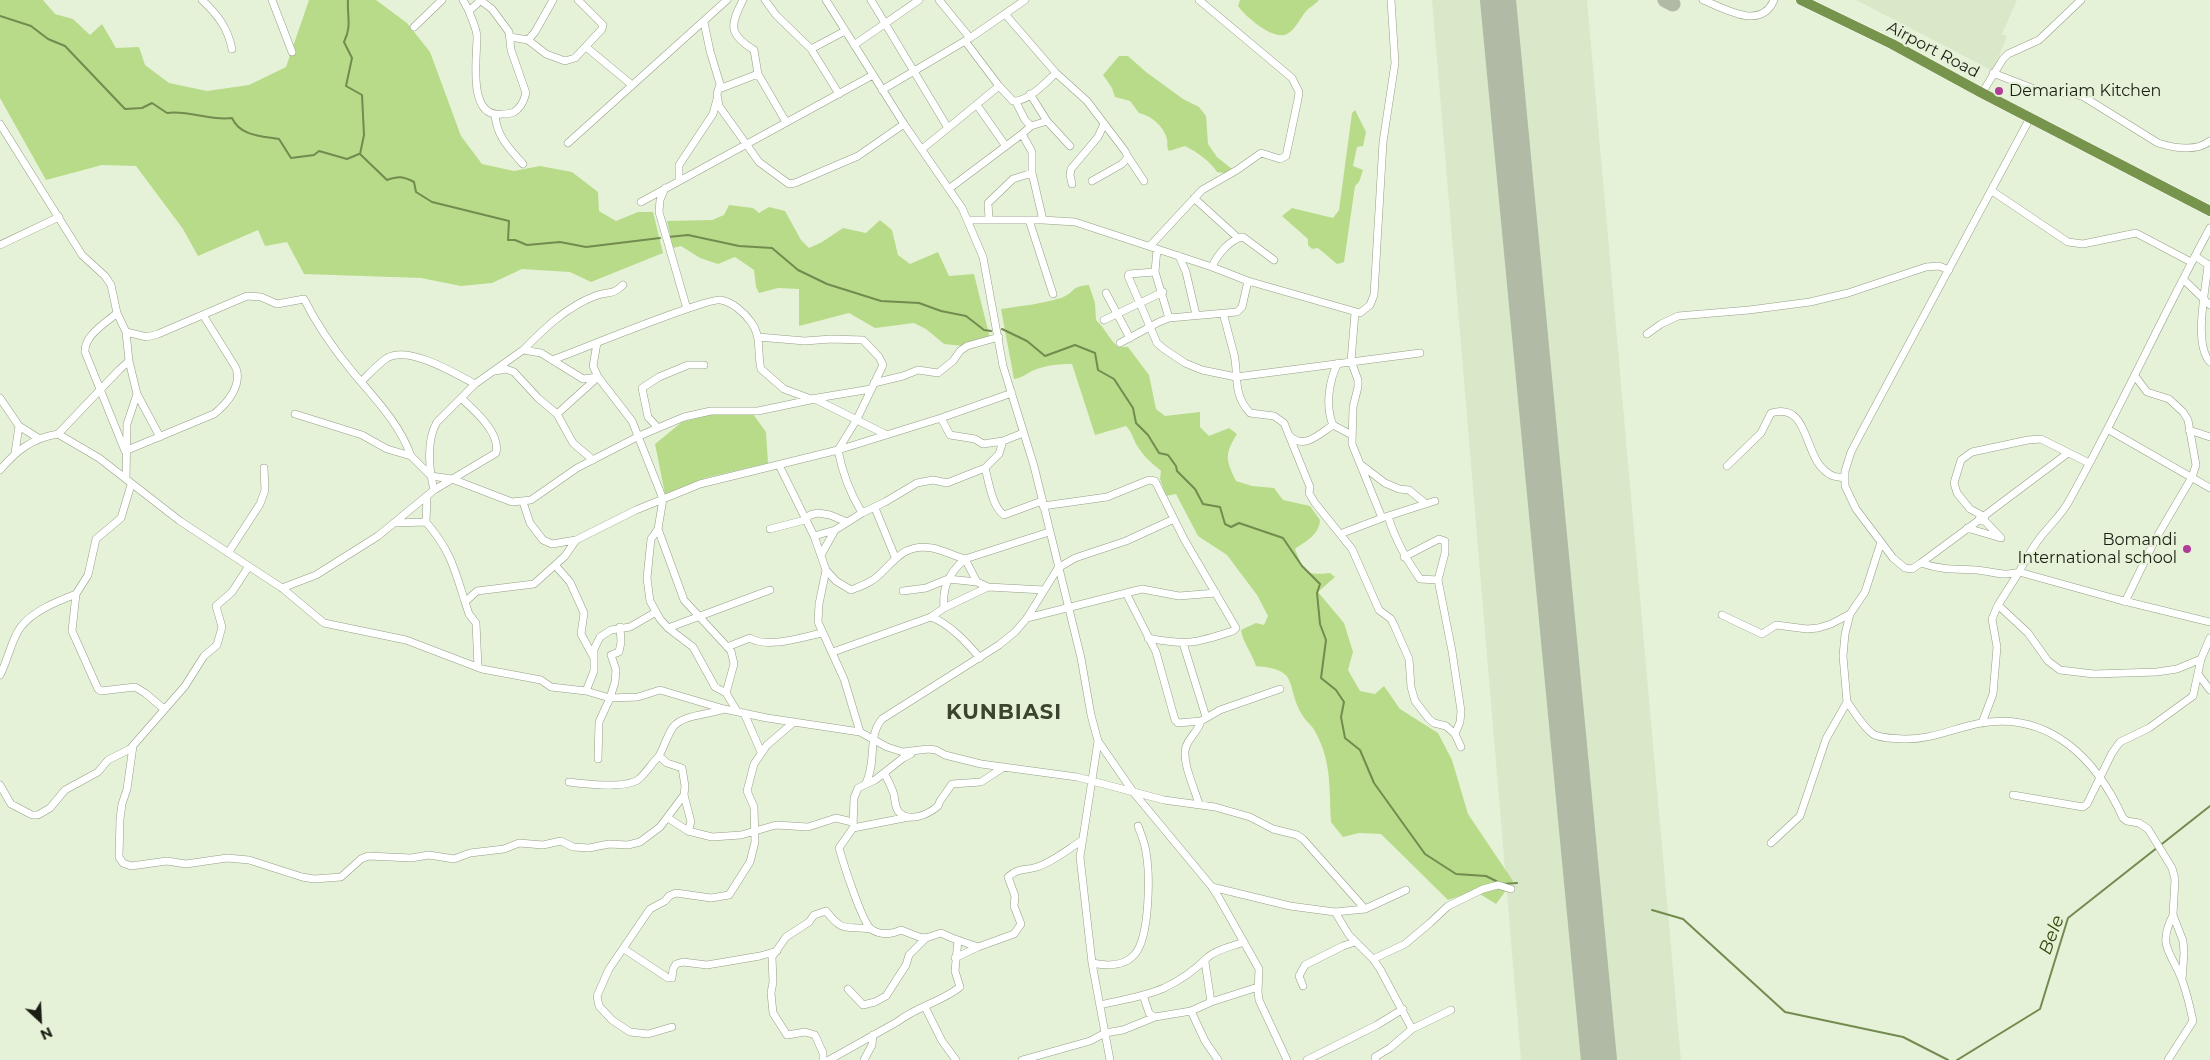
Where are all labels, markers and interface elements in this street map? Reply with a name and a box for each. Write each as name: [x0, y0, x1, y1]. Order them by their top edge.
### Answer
street label: Airport Road: [1883, 18, 1983, 82]
place label: Demariam Kitchen: [2009, 81, 2161, 101]
marker: Demariam Kitchen: [1993, 85, 2005, 97]
place label: Bomandi International school: [2017, 530, 2177, 568]
marker: Bomandi International school: [2181, 543, 2193, 555]
district label: KUNBIASI: [945, 700, 1063, 726]
water label: Bele: [2035, 912, 2069, 958]
north arrow: [15, 995, 65, 1045]
text: N: [37, 1023, 55, 1044]

